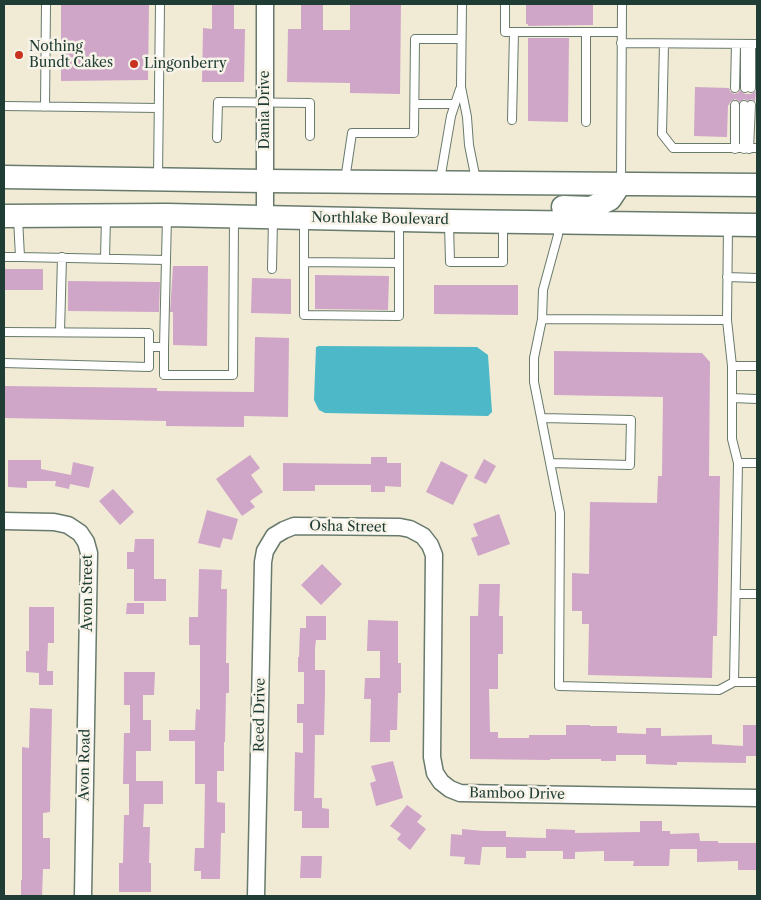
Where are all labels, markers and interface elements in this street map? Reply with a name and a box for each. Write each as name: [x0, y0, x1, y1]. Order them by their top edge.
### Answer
place label: Nothing Bundt Cakes: [29, 39, 113, 72]
marker: Nothing Bundt Cakes: [13, 49, 25, 61]
place label: Lingonberry: [144, 56, 227, 72]
marker: Lingonberry: [128, 58, 140, 70]
street label: Dania Drive: [257, 70, 273, 150]
street label: Northlake Boulevard: [311, 209, 449, 229]
street label: Osha Street: [309, 518, 387, 536]
street label: Avon Street: [80, 554, 96, 632]
street label: Reed Drive: [251, 678, 269, 752]
street label: Avon Road: [76, 729, 94, 801]
street label: Bamboo Drive: [469, 785, 565, 803]

